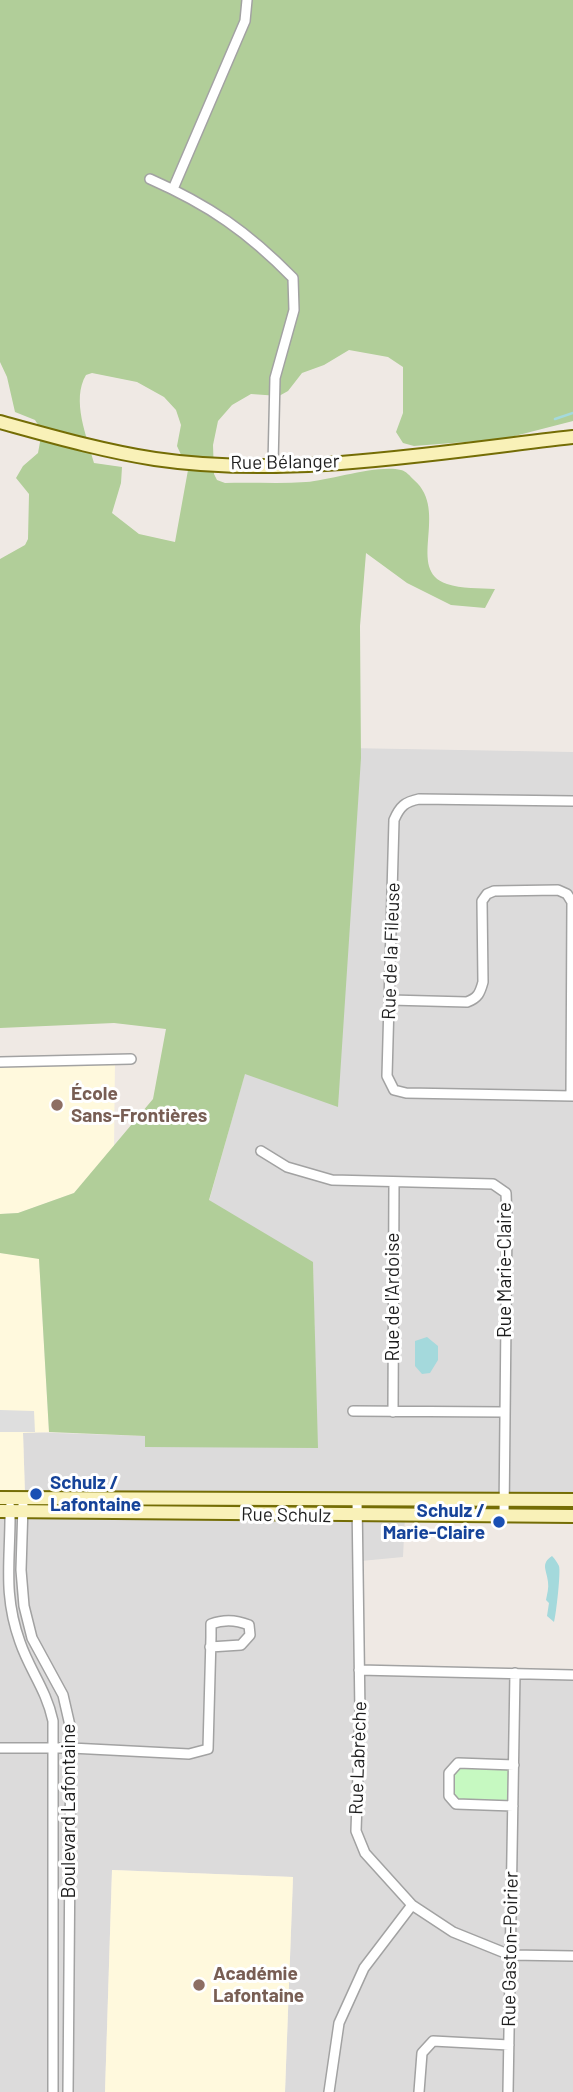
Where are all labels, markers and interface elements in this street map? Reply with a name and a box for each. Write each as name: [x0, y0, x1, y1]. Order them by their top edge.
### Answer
street label: Rue Bélanger: [230, 450, 340, 474]
street label: Rue de la Fileuse: [377, 882, 405, 1020]
place label: École Sans-Frontières: [71, 1083, 207, 1127]
marker: École Sans-Frontières: [49, 1097, 65, 1113]
street label: Rue Marie-Claire: [494, 1202, 516, 1338]
street label: Rue de l'Ardoise: [382, 1233, 404, 1361]
place label: Schulz / Lafontaine: [50, 1472, 141, 1516]
marker: Schulz / Lafontaine: [28, 1486, 44, 1502]
place label: Schulz / Marie-Claire: [383, 1500, 485, 1544]
street label: Rue Schulz: [241, 1503, 331, 1527]
marker: Schulz / Marie-Claire: [491, 1514, 507, 1530]
street label: Rue Labrèche: [345, 1701, 371, 1815]
street label: Boulevard Lafontaine: [58, 1724, 80, 1898]
street label: Rue Gaston-Poirier: [497, 1871, 523, 2027]
place label: Académie Lafontaine: [213, 1963, 304, 2007]
marker: Académie Lafontaine: [191, 1977, 207, 1993]

